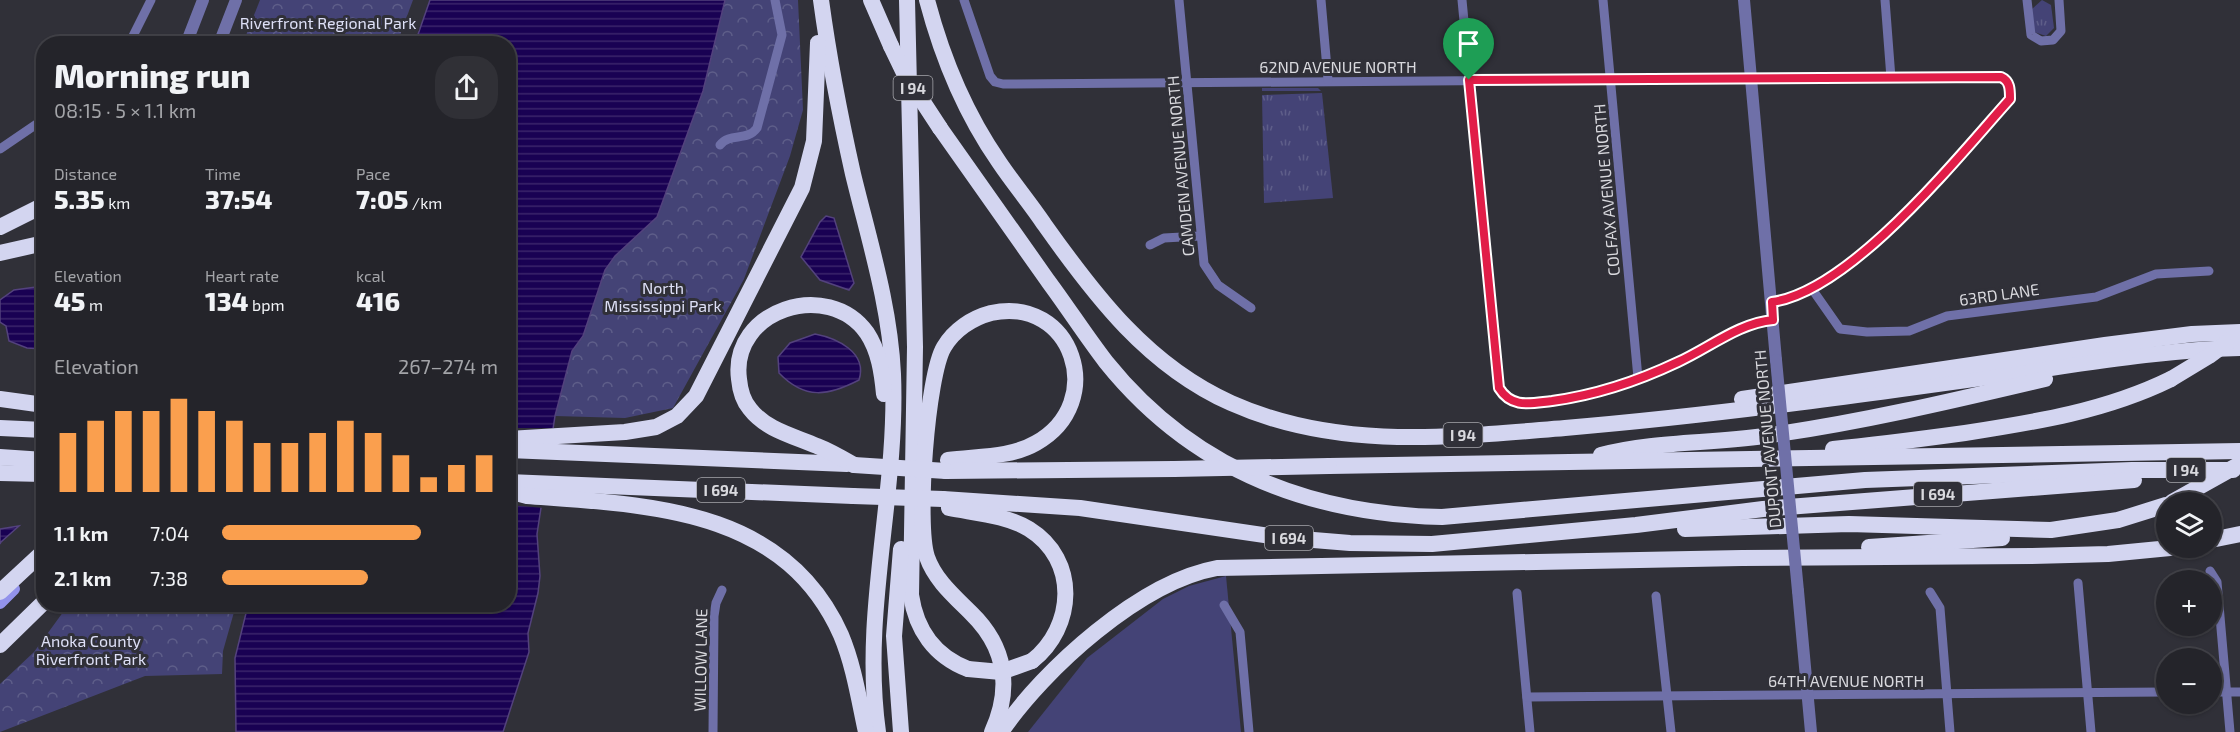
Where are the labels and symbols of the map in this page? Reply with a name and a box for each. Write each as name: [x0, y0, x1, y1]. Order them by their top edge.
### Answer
park label: Riverfront Regional Park: [240, 13, 416, 32]
pin: [1443, 18, 1494, 80]
street label: 62ND AVENUE NORTH: [1259, 57, 1417, 76]
street label: CAMDEN AVENUE NORTH: [1163, 75, 1197, 257]
road number: I 94: [894, 76, 932, 100]
street label: COLFAX AVENUE NORTH: [1589, 103, 1623, 277]
park label: North Mississippi Park: [604, 278, 722, 315]
street label: 63RD LANE: [1958, 279, 2040, 309]
street label: DUPONT AVENUE NORTH: [1750, 349, 1784, 529]
road number: I 94: [1444, 423, 1482, 447]
road number: I 94: [2166, 458, 2206, 482]
road number: I 694: [697, 478, 745, 502]
road number: I 694: [1914, 482, 1962, 506]
road number: I 694: [1265, 526, 1313, 550]
street label: WILLOW LANE: [690, 608, 710, 712]
park label: Anoka County Riverfront Park: [36, 631, 146, 668]
street label: 64TH AVENUE NORTH: [1768, 671, 1924, 690]

